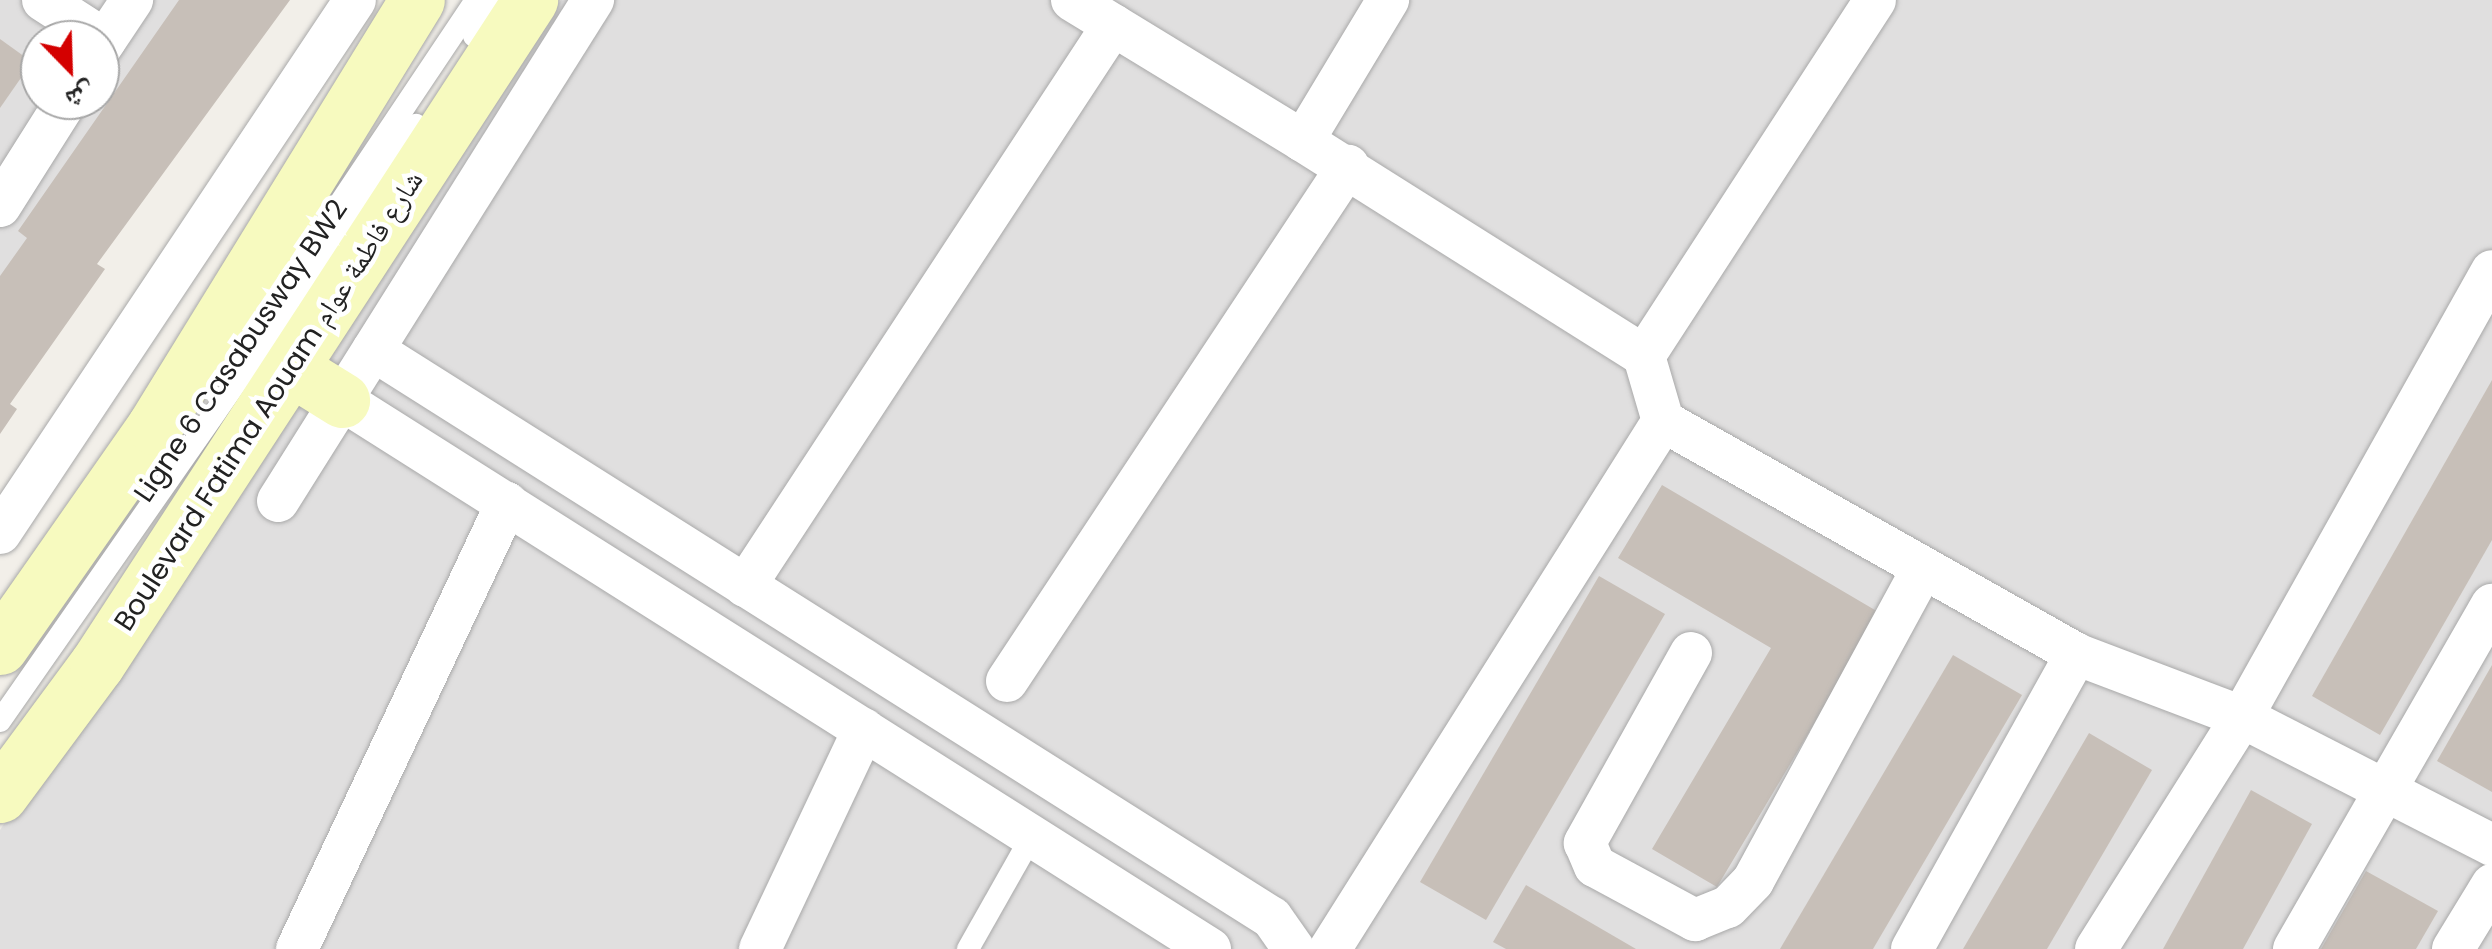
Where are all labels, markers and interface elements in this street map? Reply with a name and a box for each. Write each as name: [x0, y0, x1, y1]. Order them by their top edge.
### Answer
north arrow: [20, 20, 120, 120]
text: ش: [60, 72, 102, 120]
street label: Boulevard Fatima Aouam شارع فاطمة عوام: [107, 165, 431, 637]
street label: Ligne 6 Casabusway BW2: [127, 194, 355, 508]

